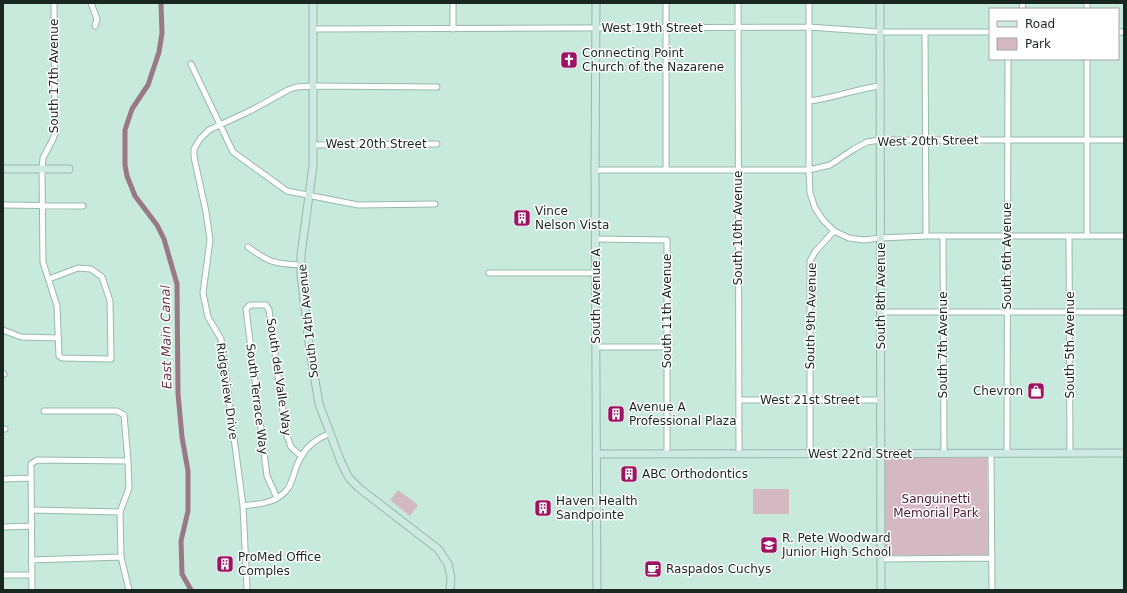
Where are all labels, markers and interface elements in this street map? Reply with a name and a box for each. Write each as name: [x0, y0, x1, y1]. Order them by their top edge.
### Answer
legend: [989, 8, 1119, 60]
text: Road: [1025, 17, 1055, 31]
street label: South 17th Avenue: [47, 19, 61, 133]
street label: West 19th Street: [601, 21, 703, 35]
text: Park: [1025, 37, 1051, 51]
place label: Connecting Point Church of the Nazarene: [582, 46, 724, 74]
church icon: Connecting Point Church of the Nazarene: [559, 50, 579, 70]
street label: West 20th Street: [877, 133, 979, 149]
street label: West 20th Street: [325, 137, 427, 151]
street label: South 10th Avenue: [731, 171, 745, 285]
street label: South 6th Avenue: [1000, 202, 1014, 310]
place label: Vince Nelson Vista: [535, 204, 609, 232]
building icon: Vince Nelson Vista: [512, 208, 532, 228]
street label: South 8th Avenue: [874, 242, 888, 350]
street label: South Avenue A: [589, 248, 603, 344]
street label: South 11th Avenue: [660, 254, 674, 368]
street label: South 9th Avenue: [803, 262, 819, 370]
street label: South 14th Avenue: [295, 263, 321, 379]
water label: East Main Canal: [158, 284, 174, 389]
street label: South 7th Avenue: [936, 291, 950, 399]
street label: South 5th Avenue: [1063, 291, 1077, 399]
street label: South del Valle Way: [264, 317, 294, 437]
street label: Ridgeview Drive: [213, 342, 241, 440]
street label: South Terrace Way: [243, 343, 271, 455]
shop icon: Chevron: [1026, 381, 1046, 401]
place label: Chevron: [973, 384, 1023, 398]
street label: West 21st Street: [760, 393, 860, 407]
place label: Avenue A Professional Plaza: [629, 400, 737, 428]
building icon: Avenue A Professional Plaza: [606, 404, 626, 424]
street label: West 22nd Street: [808, 447, 912, 461]
building icon: ABC Orthodontics: [619, 464, 639, 484]
place label: ABC Orthodontics: [642, 467, 748, 481]
park label: Sanguinetti Memorial Park: [893, 492, 979, 520]
place label: Haven Health Sandpointe: [556, 494, 638, 522]
building icon: Haven Health Sandpointe: [533, 498, 553, 518]
place label: R. Pete Woodward Junior High School: [781, 531, 891, 559]
school or university icon: R. Pete Woodward Junior High School: [759, 535, 779, 555]
place label: ProMed Office Comples: [238, 550, 321, 578]
building icon: ProMed Office Comples: [215, 554, 235, 574]
cafe icon: Raspados Cuchys: [643, 559, 663, 579]
place label: Raspados Cuchys: [666, 562, 771, 576]

